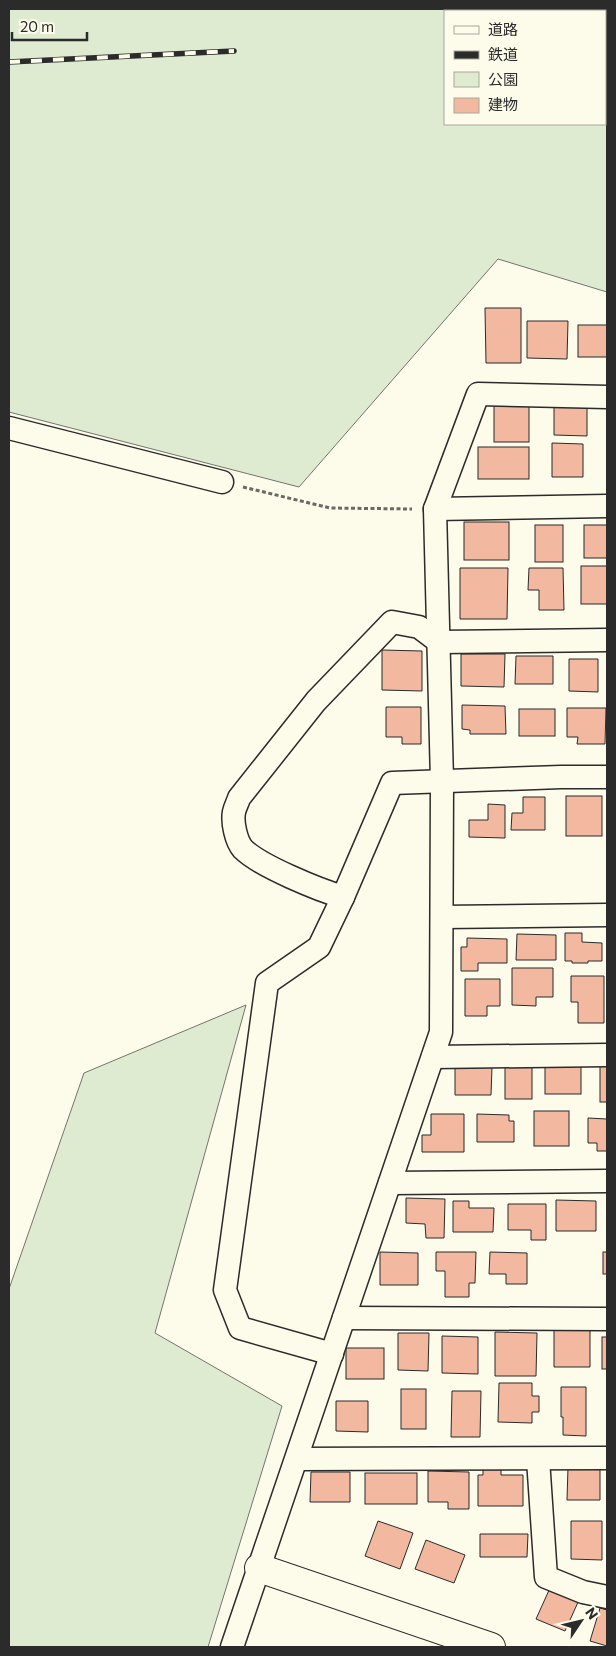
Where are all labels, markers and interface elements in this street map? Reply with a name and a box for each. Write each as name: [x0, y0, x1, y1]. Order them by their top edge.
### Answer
scale bar: [12, 10, 88, 42]
legend: [444, 10, 606, 125]
text: 20 m: [20, 17, 54, 35]
text: 道路: [488, 20, 518, 38]
text: 鉄道: [488, 45, 518, 63]
text: 公園: [488, 70, 518, 88]
text: 建物: [488, 95, 518, 113]
north arrow: [556, 1596, 606, 1646]
text: N: [582, 1604, 602, 1622]

